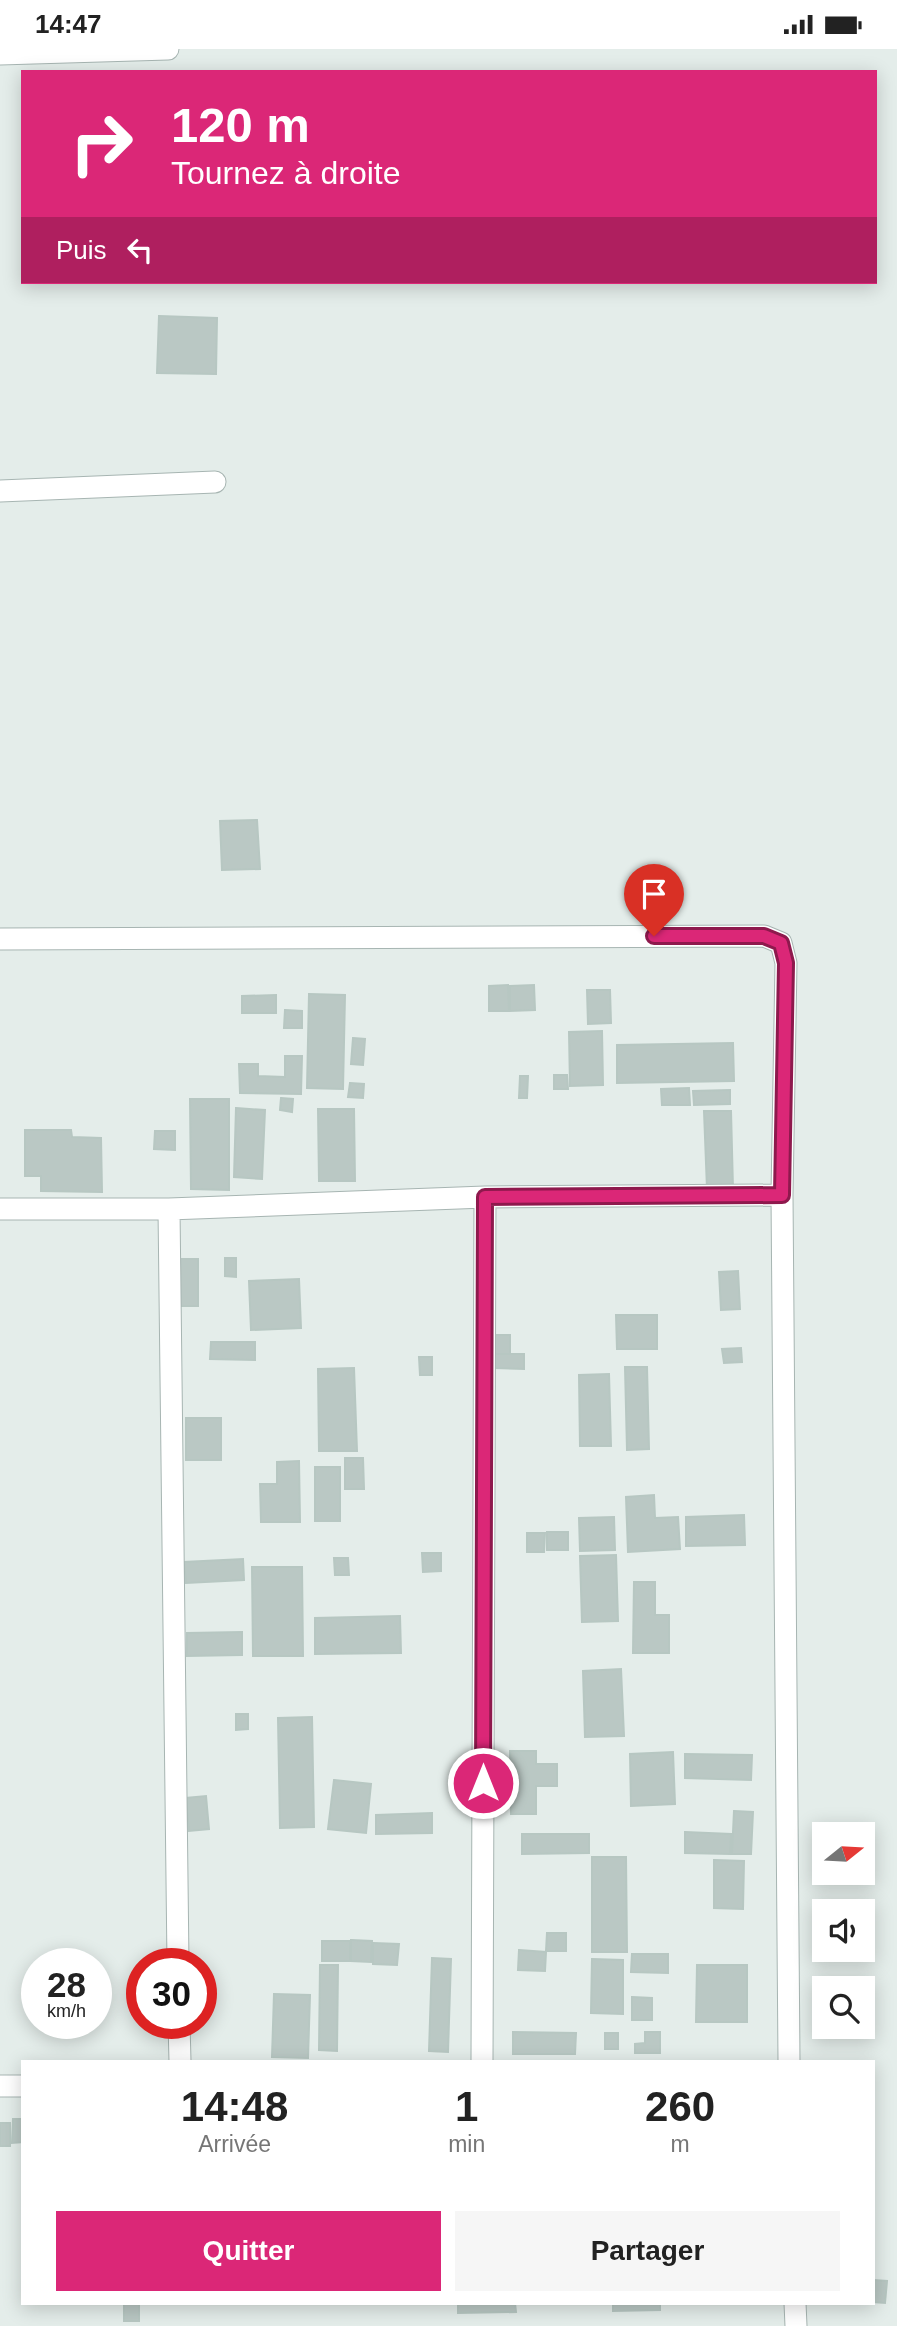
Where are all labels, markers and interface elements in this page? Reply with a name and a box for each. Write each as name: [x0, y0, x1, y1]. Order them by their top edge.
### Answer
text: 14:47: [35, 9, 102, 39]
icon: right: [56, 98, 147, 189]
text: 120 m: [171, 98, 310, 152]
text: Tournez à droite: [171, 155, 400, 191]
icon: left: [121, 231, 159, 269]
text: Puis: [56, 235, 107, 265]
pin: [624, 864, 684, 936]
icon: arrive: [635, 875, 673, 913]
position arrow: [446, 1746, 520, 1820]
north arrow: [812, 1822, 875, 1885]
map controls: [812, 1822, 875, 2039]
button: sound: [812, 1899, 875, 1962]
speed limit sign: 30: [126, 1948, 217, 2039]
text: 28: [47, 1965, 86, 2004]
button: search: [812, 1976, 875, 2039]
text: km/h: [47, 2001, 86, 2021]
text: 14:48: [181, 2083, 288, 2130]
text: 1: [455, 2083, 478, 2130]
text: 260: [645, 2083, 715, 2130]
text: Arrivée: [198, 2131, 271, 2157]
text: min: [448, 2131, 485, 2157]
text: m: [671, 2131, 690, 2157]
button: Quitter: [56, 2211, 441, 2291]
button: Partager: [455, 2211, 840, 2291]

